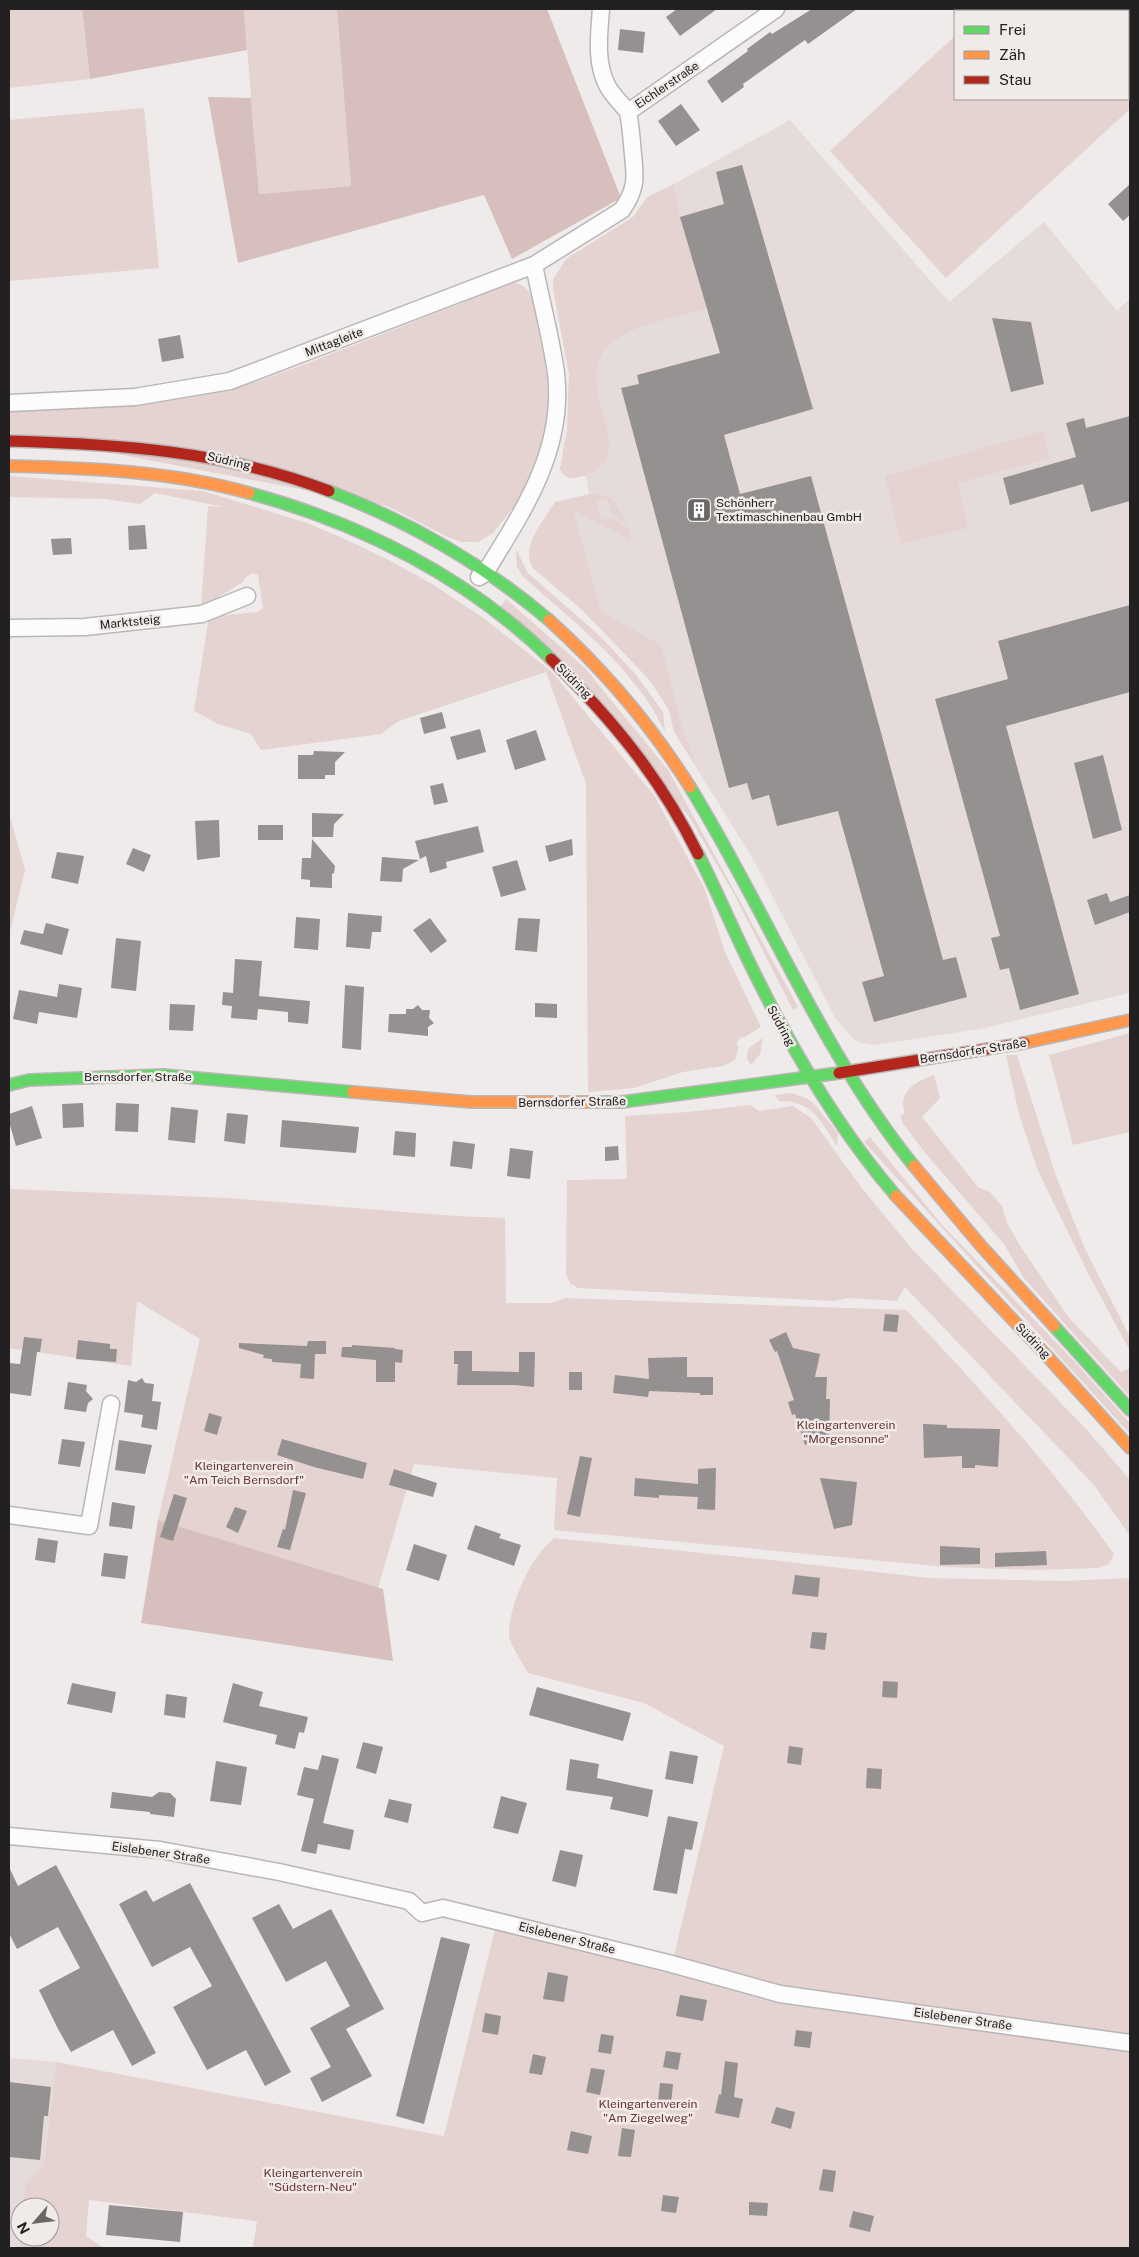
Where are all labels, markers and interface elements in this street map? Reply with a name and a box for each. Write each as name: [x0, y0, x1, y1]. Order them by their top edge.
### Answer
legend: [954, 10, 1129, 100]
text: Frei: [999, 21, 1026, 38]
text: Zäh: [999, 46, 1026, 63]
street label: Eichlerstraße: [632, 58, 702, 111]
text: Stau: [999, 71, 1032, 88]
street label: Mittagleite: [303, 324, 365, 359]
street label: Südring: [206, 449, 252, 473]
place label: Schönherr Textimaschinenbau GmbH: [716, 496, 862, 524]
building icon: Schönherr Textimaschinenbau GmbH: [686, 497, 712, 523]
street label: Marktsteig: [99, 612, 161, 632]
street label: Südring: [553, 660, 595, 702]
street label: Südring: [764, 1003, 798, 1049]
street label: Bernsdorfer Straße: [919, 1036, 1028, 1066]
street label: Bernsdorfer Straße: [84, 1070, 192, 1084]
street label: Bernsdorfer Straße: [518, 1094, 626, 1110]
street label: Südring: [1013, 1320, 1053, 1362]
park label: Kleingartenverein "Morgensonne": [797, 1418, 896, 1446]
park label: Kleingartenverein "Am Teich Bernsdorf": [184, 1459, 304, 1487]
street label: Eislebener Straße: [111, 1839, 211, 1867]
street label: Eislebener Straße: [517, 1919, 617, 1957]
street label: Eislebener Straße: [913, 2005, 1013, 2033]
park label: Kleingartenverein "Am Ziegelweg": [599, 2097, 698, 2125]
park label: Kleingartenverein "Südstern-Neu": [264, 2166, 363, 2194]
north arrow: [10, 2197, 60, 2247]
text: N: [14, 2220, 33, 2237]

